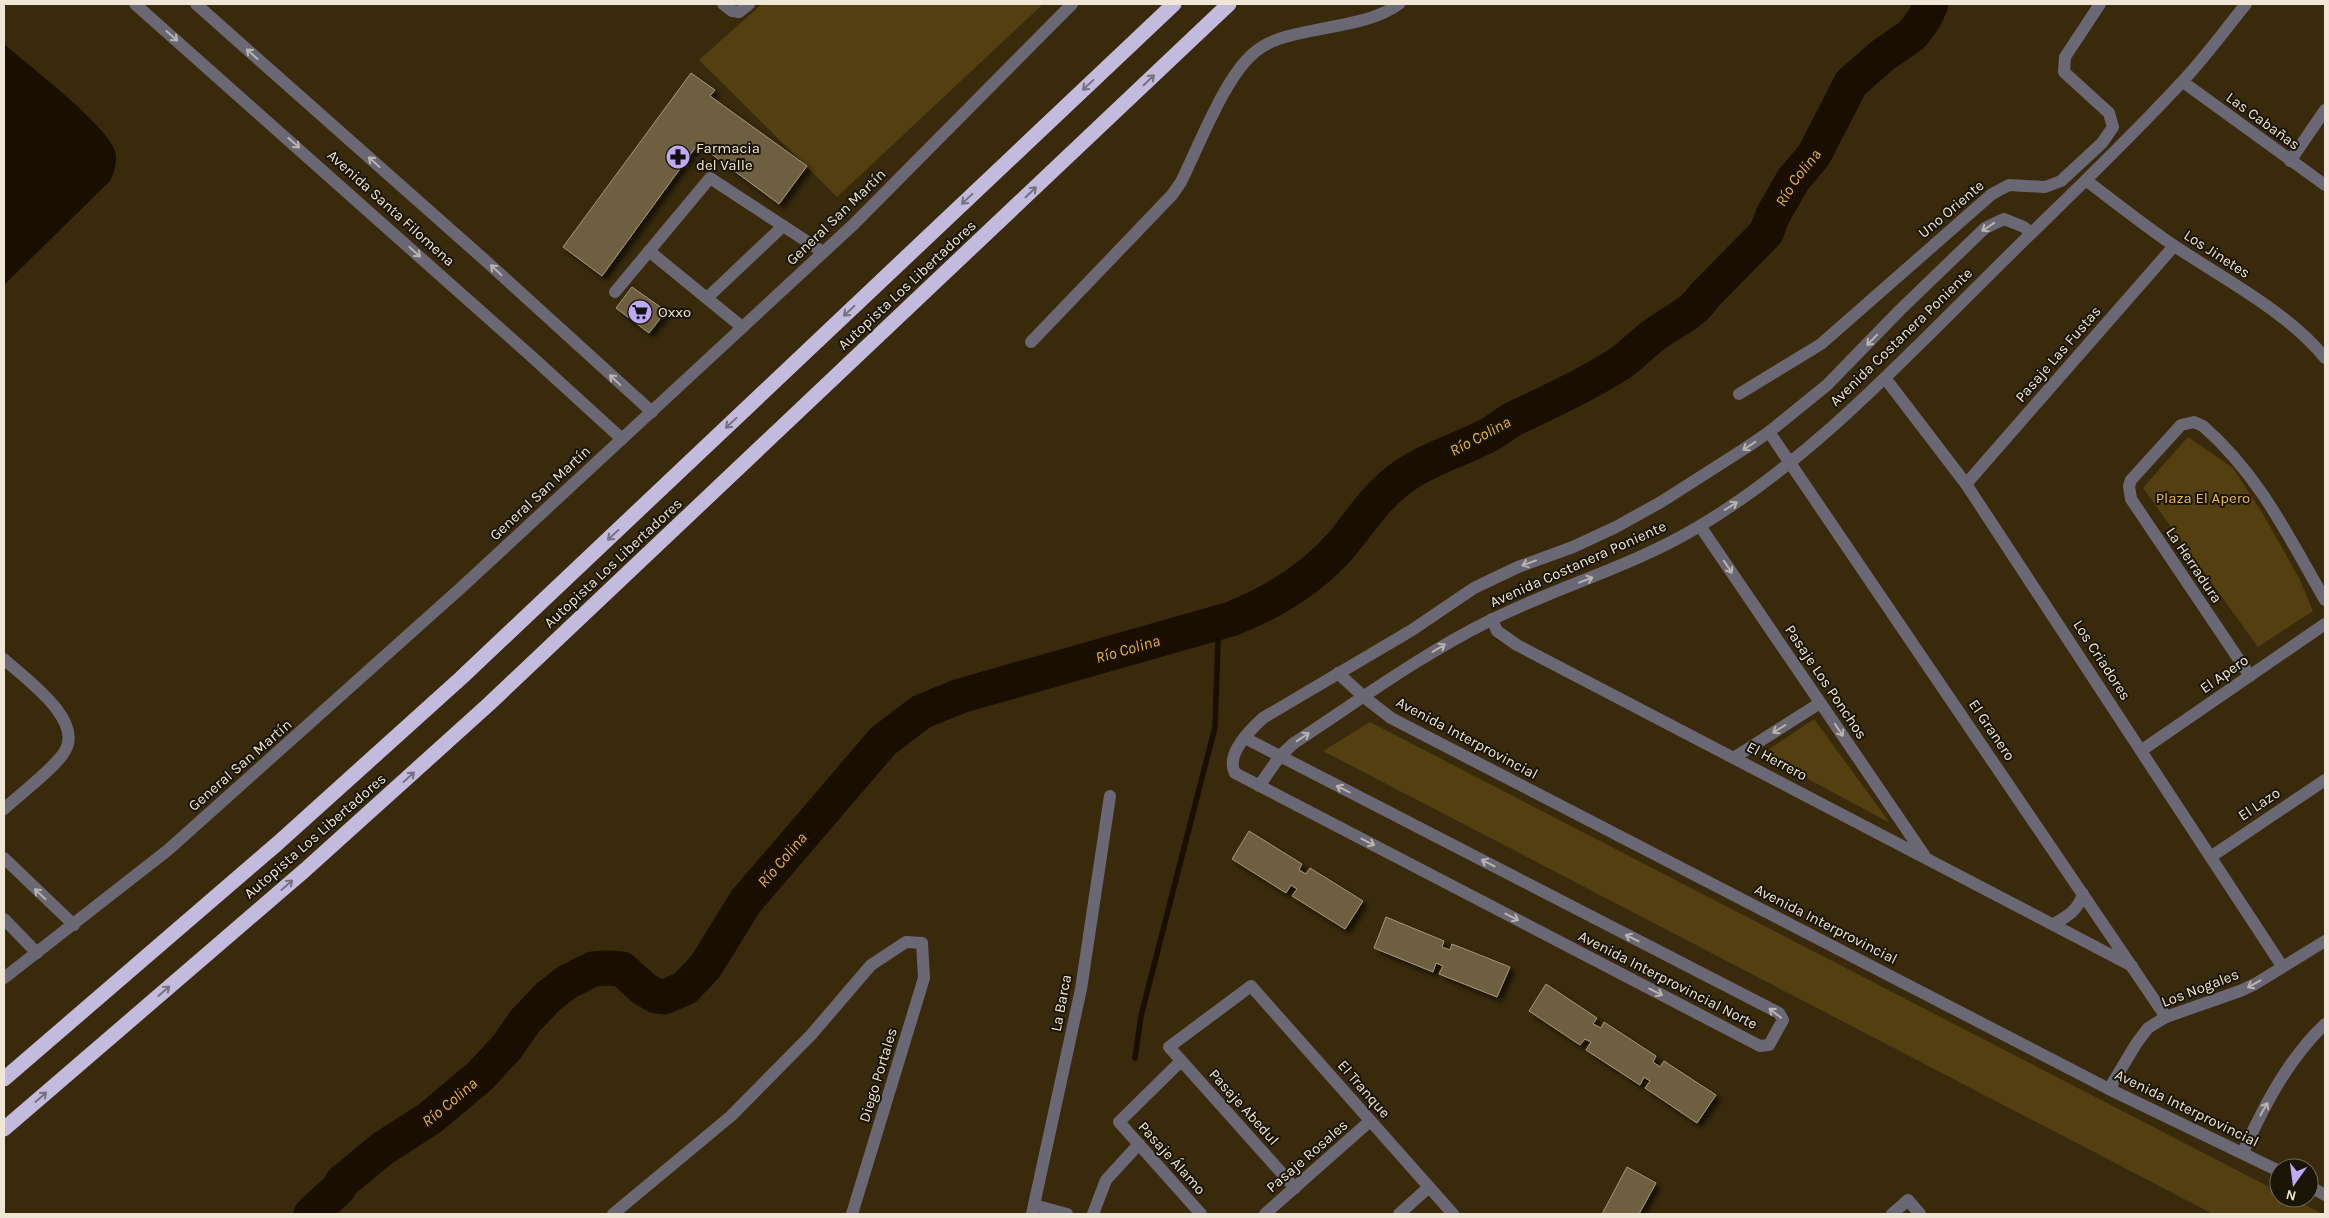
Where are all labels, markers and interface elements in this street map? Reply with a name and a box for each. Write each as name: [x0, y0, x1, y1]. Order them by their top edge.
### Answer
one-way arrow: [165, 30, 178, 42]
one-way arrow: [246, 48, 259, 60]
one-way arrow: [1143, 74, 1155, 86]
one-way arrow: [1081, 79, 1094, 91]
street label: Las Cabañas: [2223, 88, 2303, 154]
one-way arrow: [287, 138, 300, 149]
place label: Farmacia del Valle: [696, 139, 760, 174]
pharmacy icon: Farmacia del Valle: [665, 144, 691, 170]
street label: Avenida Santa Filomena: [324, 146, 458, 270]
water label: Río Colina: [1771, 146, 1825, 210]
one-way arrow: [368, 156, 381, 168]
street label: General San Martín: [783, 165, 889, 269]
street label: Uno Oriente: [1914, 176, 1988, 242]
one-way arrow: [1025, 186, 1038, 198]
one-way arrow: [961, 193, 973, 205]
street label: Autopista Los Libertadores: [834, 216, 980, 354]
one-way arrow: [1981, 222, 1995, 232]
street label: Los Jinetes: [2181, 226, 2253, 282]
one-way arrow: [408, 246, 421, 257]
one-way arrow: [489, 264, 502, 276]
street label: Avenida Costanera Poniente: [1826, 264, 1976, 410]
supermarket icon: Oxxo: [627, 299, 653, 325]
street label: Pasaje Las Fustas: [2011, 302, 2105, 406]
place label: Oxxo: [658, 303, 691, 321]
one-way arrow: [843, 305, 855, 317]
one-way arrow: [1865, 334, 1878, 346]
one-way arrow: [609, 374, 622, 386]
water label: Río Colina: [1446, 412, 1514, 460]
one-way arrow: [725, 417, 738, 429]
one-way arrow: [1742, 441, 1756, 451]
street label: General San Martín: [486, 442, 594, 544]
park label: Plaza El Apero: [2156, 489, 2250, 507]
street label: Autopista Los Libertadores: [540, 494, 686, 632]
one-way arrow: [1723, 501, 1737, 511]
street label: Avenida Costanera Poniente: [1487, 517, 1669, 611]
street label: La Herradura: [2162, 524, 2226, 606]
one-way arrow: [607, 529, 620, 541]
one-way arrow: [1522, 559, 1537, 568]
one-way arrow: [1723, 559, 1733, 573]
one-way arrow: [1578, 575, 1593, 584]
street label: Los Criadores: [2069, 616, 2135, 704]
street label: Pasaje Los Ponchos: [1781, 622, 1871, 742]
water label: Río Colina: [1093, 630, 1162, 667]
one-way arrow: [1432, 643, 1446, 653]
street label: El Apero: [2196, 651, 2252, 697]
street label: Avenida Interprovincial: [1393, 693, 1541, 783]
street label: El Granero: [1965, 696, 2019, 764]
street label: General San Martín: [185, 715, 295, 815]
one-way arrow: [1834, 723, 1844, 737]
one-way arrow: [1773, 724, 1787, 734]
one-way arrow: [1296, 732, 1310, 742]
street label: El Herrero: [1744, 738, 1810, 784]
street label: Autopista Los Libertadores: [240, 769, 390, 903]
one-way arrow: [402, 771, 415, 783]
street label: El Lazo: [2235, 783, 2283, 825]
one-way arrow: [1336, 784, 1351, 793]
water label: Río Colina: [753, 828, 810, 891]
one-way arrow: [1360, 838, 1375, 847]
one-way arrow: [1480, 858, 1495, 868]
one-way arrow: [280, 880, 293, 891]
street label: Avenida Interprovincial: [1752, 880, 1900, 968]
one-way arrow: [34, 888, 47, 900]
one-way arrow: [1504, 913, 1519, 922]
street label: Avenida Interprovincial Norte: [1575, 927, 1761, 1033]
one-way arrow: [1625, 933, 1640, 942]
street label: Los Nogales: [2159, 965, 2241, 1011]
street label: La Barca: [1047, 973, 1075, 1033]
one-way arrow: [2246, 979, 2261, 989]
one-way arrow: [157, 985, 170, 997]
one-way arrow: [1649, 987, 1664, 997]
one-way arrow: [1769, 1008, 1782, 1019]
street label: Diego Portales: [855, 1026, 901, 1124]
street label: El Tranque: [1334, 1056, 1394, 1122]
street label: Pasaje Abedul: [1205, 1065, 1283, 1149]
street label: Avenida Interprovincial: [2112, 1065, 2262, 1151]
water label: Río Colina: [418, 1073, 481, 1130]
one-way arrow: [34, 1091, 47, 1103]
one-way arrow: [2260, 1102, 2270, 1116]
street label: Pasaje Rosales: [1263, 1116, 1351, 1196]
street label: Pasaje Álamo: [1135, 1118, 1209, 1198]
north arrow: [2269, 1158, 2319, 1208]
text: N: [2284, 1186, 2298, 1205]

